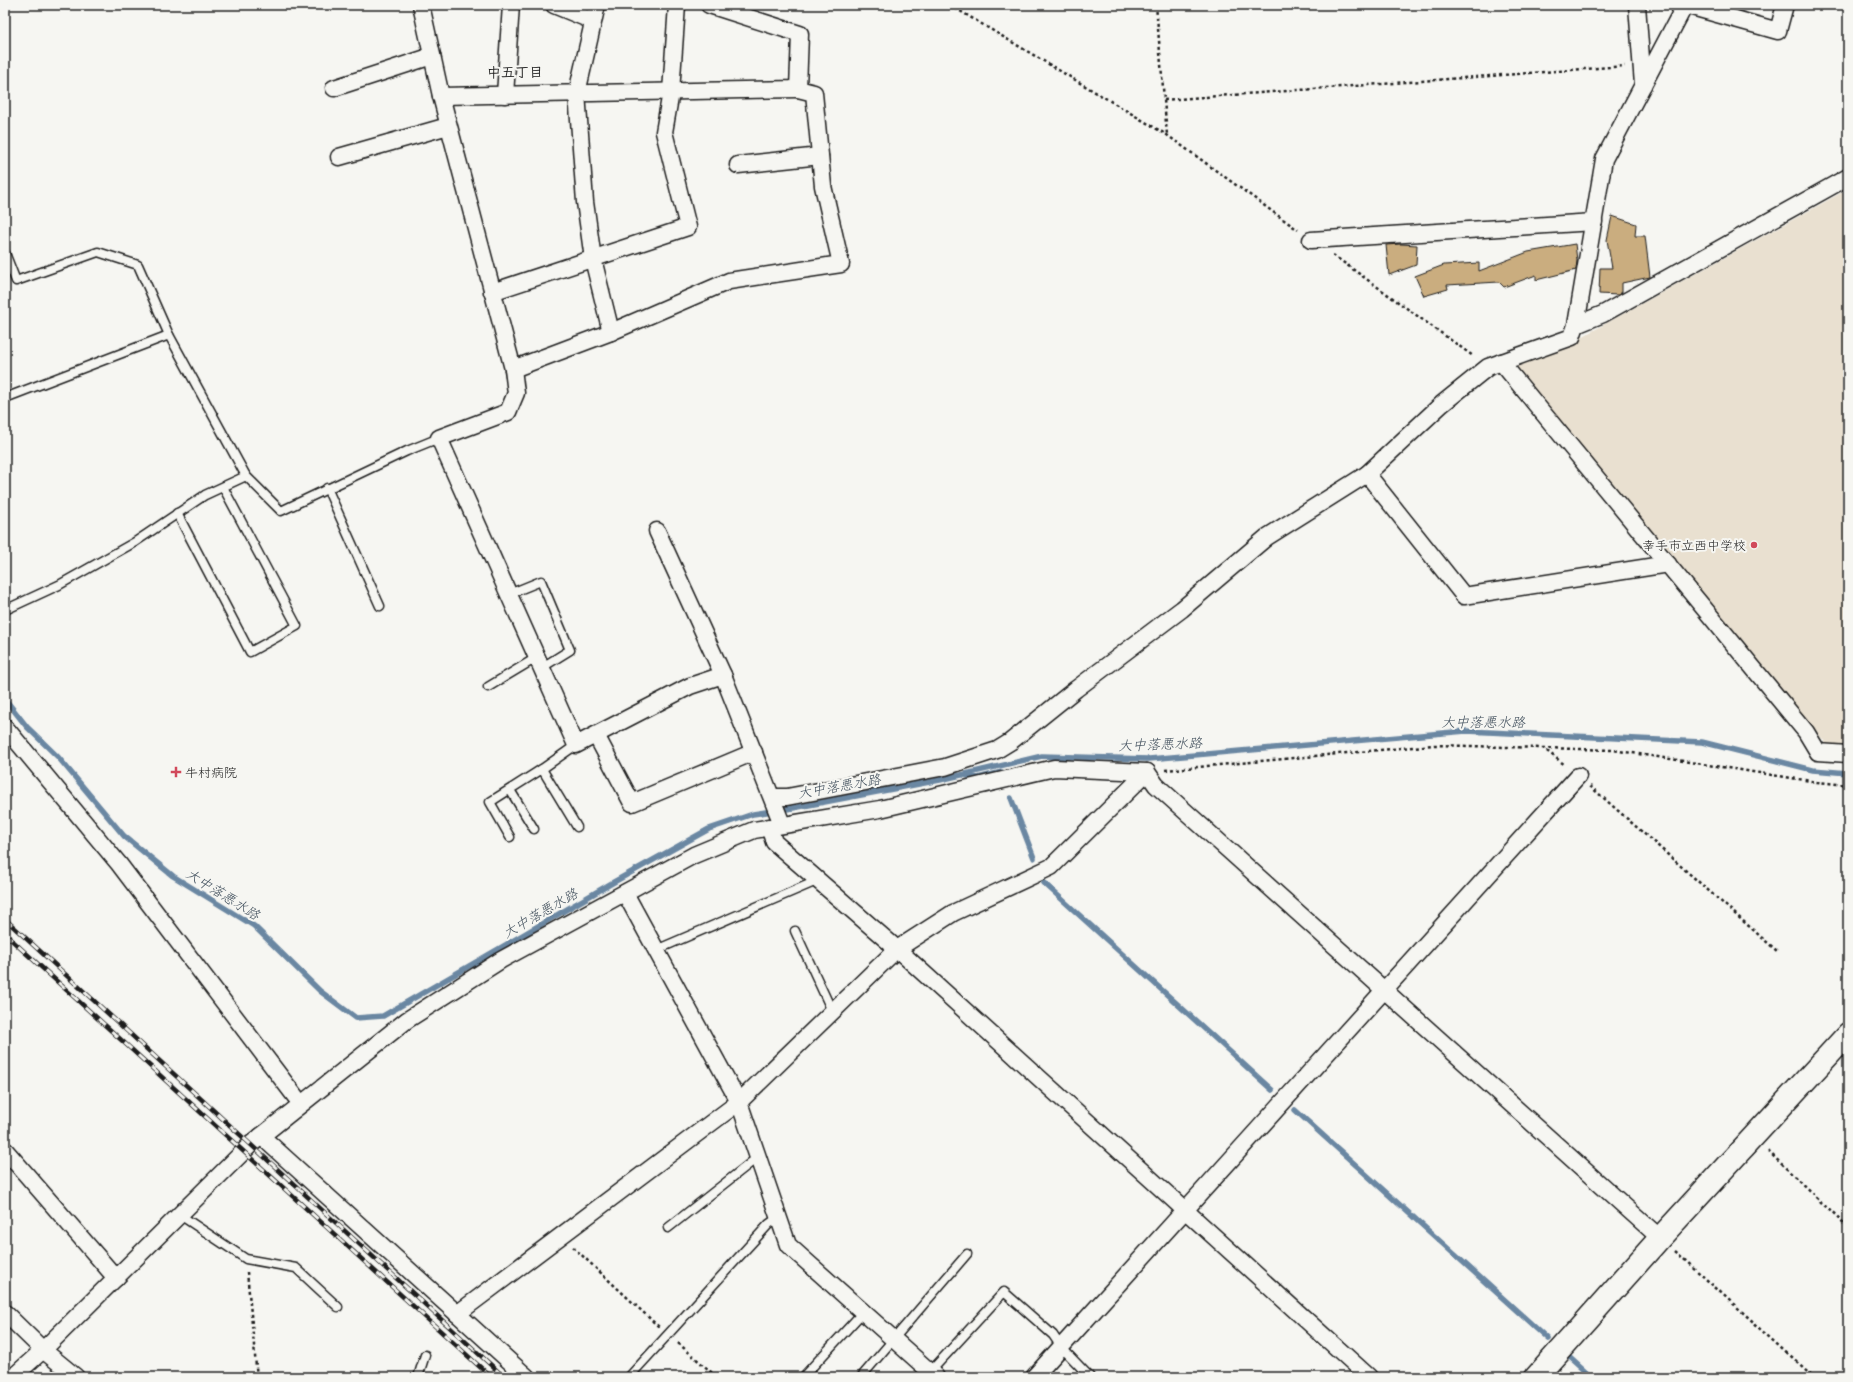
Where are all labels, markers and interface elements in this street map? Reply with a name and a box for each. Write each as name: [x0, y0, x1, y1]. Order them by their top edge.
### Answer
district label: 中五丁目: [487, 63, 543, 83]
place label: 幸手市立西中学校: [1642, 537, 1746, 555]
marker: 幸手市立西中学校: [1749, 540, 1759, 550]
water label: 大中落悪水路: [1441, 713, 1526, 733]
water label: 大中落悪水路: [1118, 734, 1203, 756]
place label: 牛村病院: [185, 764, 237, 782]
marker: 牛村病院: [170, 766, 182, 778]
water label: 大中落悪水路: [796, 770, 883, 804]
water label: 大中落悪水路: [182, 864, 264, 926]
water label: 大中落悪水路: [499, 884, 583, 944]

